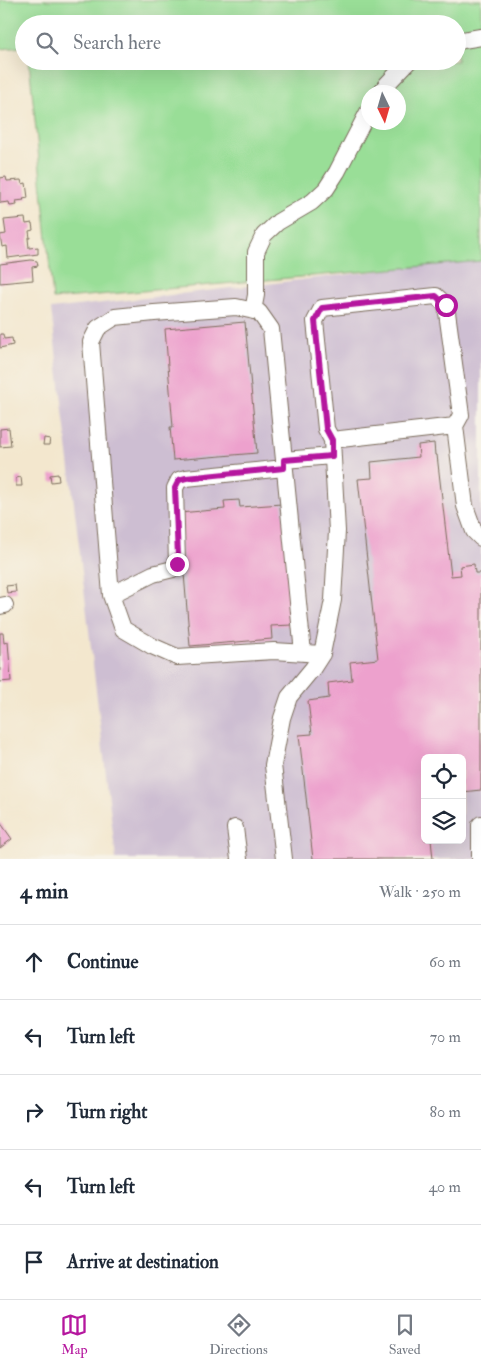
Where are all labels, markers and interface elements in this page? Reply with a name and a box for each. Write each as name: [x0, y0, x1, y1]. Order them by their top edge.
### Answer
search box: [15, 15, 466, 70]
icon: search: [33, 29, 61, 57]
text: Search here: [73, 31, 161, 55]
north arrow: [361, 85, 406, 130]
route start: [435, 294, 458, 317]
route end: [166, 553, 189, 576]
map controls: [421, 754, 466, 844]
button: locate: [421, 754, 466, 799]
button: layers: [421, 799, 466, 844]
text: 4 min: [20, 878, 68, 905]
text: Walk · 250 m: [379, 882, 461, 902]
icon: ahead: [20, 948, 48, 976]
text: Continue: [67, 950, 138, 974]
text: 60 m: [429, 952, 461, 972]
icon: left: [20, 1023, 48, 1051]
text: Turn left: [67, 1025, 135, 1049]
text: 70 m: [430, 1027, 461, 1047]
icon: right: [20, 1098, 48, 1126]
text: Turn right: [67, 1100, 147, 1124]
text: 80 m: [430, 1102, 461, 1122]
icon: left: [20, 1173, 48, 1201]
text: Turn left: [67, 1175, 135, 1199]
text: 40 m: [428, 1177, 461, 1197]
icon: arrive: [20, 1248, 48, 1276]
text: Arrive at destination: [67, 1250, 219, 1274]
tab: Map: [60, 1311, 88, 1358]
tab: Directions: [209, 1311, 268, 1358]
tab: Saved: [389, 1311, 421, 1358]

